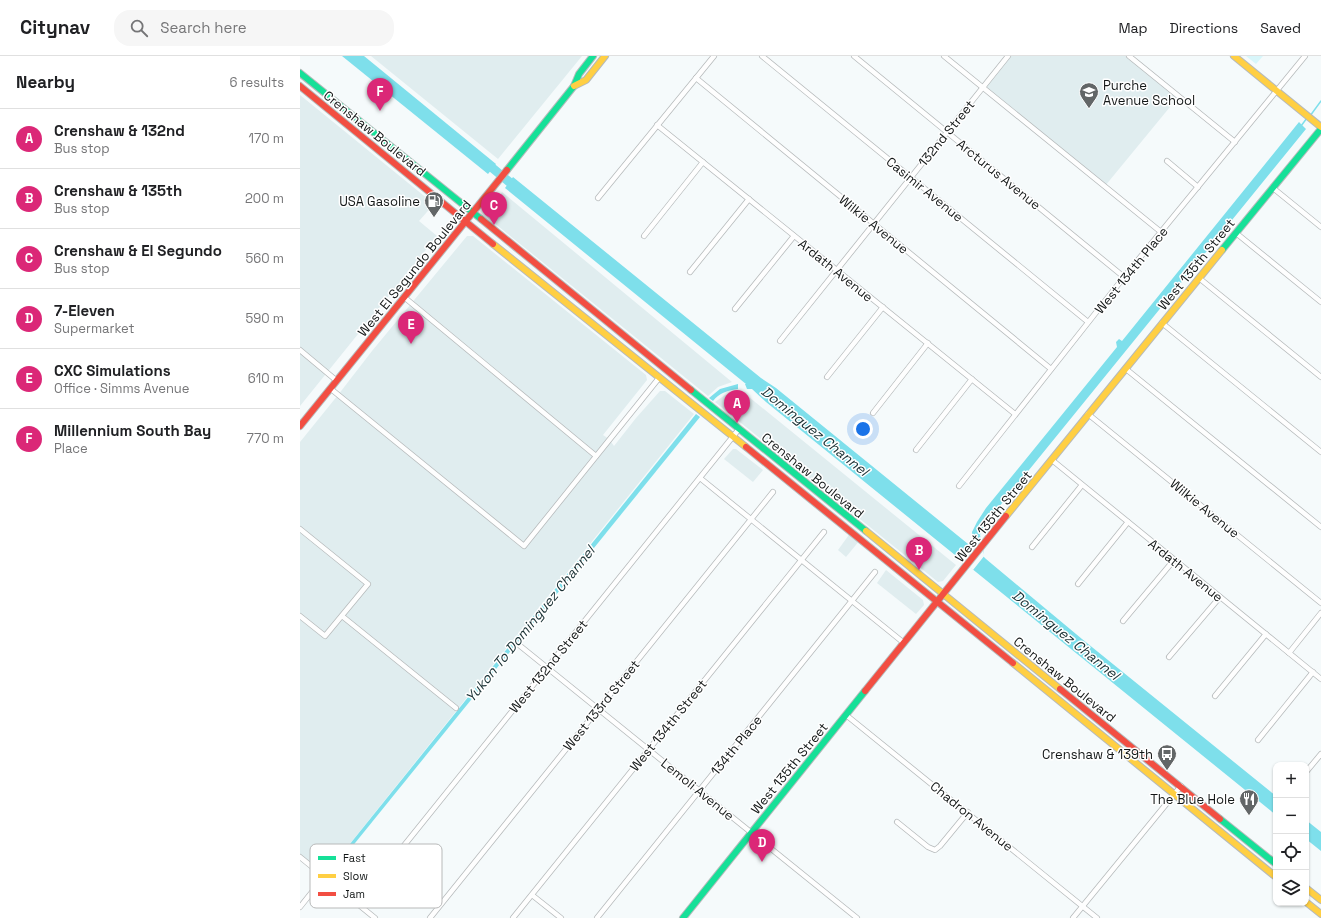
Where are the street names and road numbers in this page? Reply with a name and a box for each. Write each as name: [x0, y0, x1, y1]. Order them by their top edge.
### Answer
street label: Crenshaw Boulevard: [320, 87, 429, 180]
street label: 132nd Street: [914, 97, 978, 170]
street label: Arcturus Avenue: [953, 135, 1044, 213]
street label: Casimir Avenue: [883, 153, 967, 226]
street label: Wilkie Avenue: [835, 191, 912, 258]
street label: West El Segundo Boulevard: [354, 197, 474, 339]
street label: West 135th Street: [1154, 215, 1239, 314]
street label: West 134th Place: [1091, 223, 1172, 317]
street label: Ardath Avenue: [795, 235, 877, 306]
street label: Crenshaw Boulevard: [758, 429, 867, 522]
street label: West 135th Street: [951, 467, 1036, 566]
street label: Wilkie Avenue: [1166, 475, 1243, 542]
street label: Ardath Avenue: [1145, 535, 1227, 606]
street label: West 132nd Street: [505, 616, 591, 717]
street label: Crenshaw Boulevard: [1010, 633, 1119, 726]
street label: West 133rd Street: [559, 656, 643, 754]
street label: West 134th Street: [626, 676, 711, 775]
street label: 134th Place: [707, 712, 766, 779]
street label: West 135th Street: [747, 719, 832, 818]
street label: Lemoli Avenue: [658, 755, 738, 824]
street label: Chadron Avenue: [927, 778, 1017, 855]

